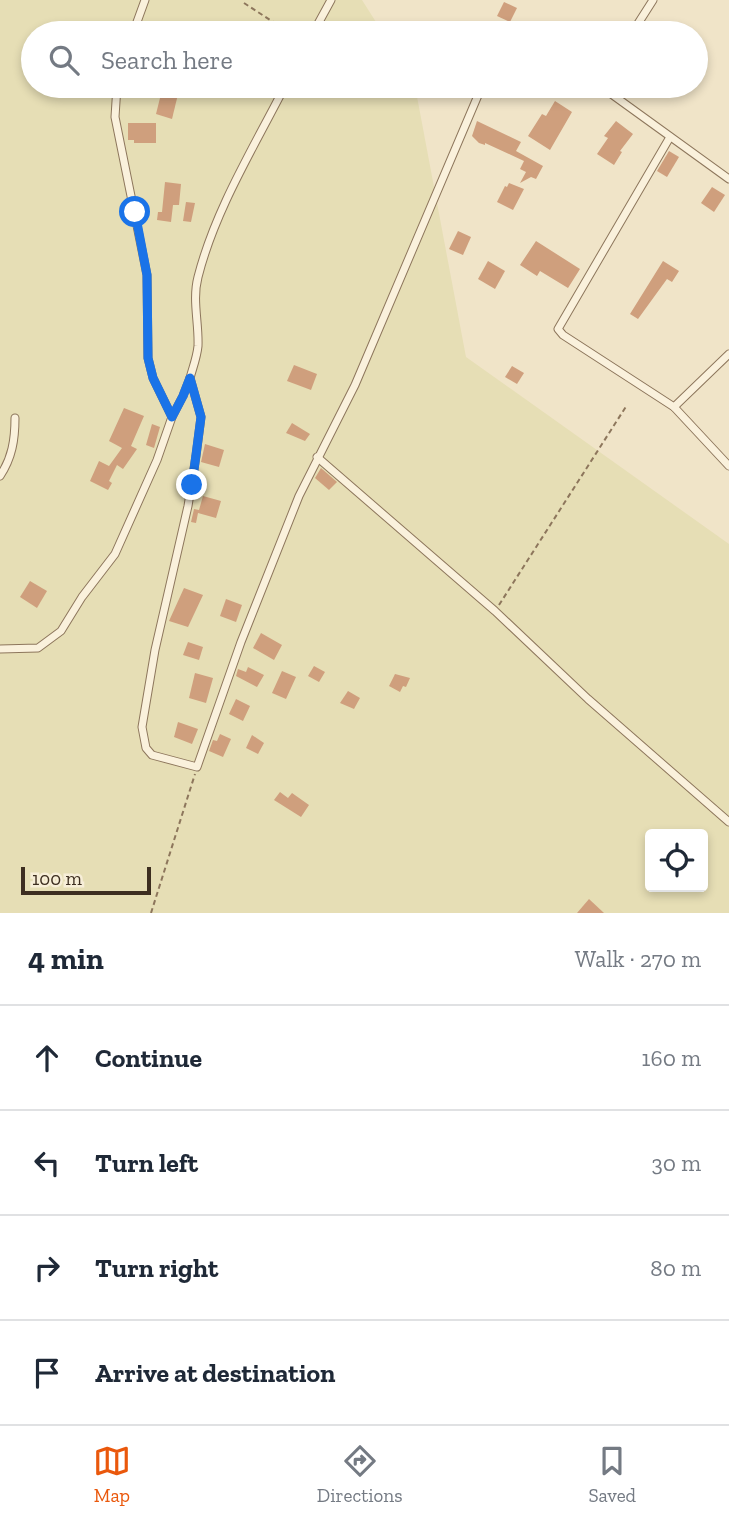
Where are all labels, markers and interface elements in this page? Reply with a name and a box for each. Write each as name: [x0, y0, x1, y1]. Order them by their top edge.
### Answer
search box: [21, 21, 708, 98]
icon: search: [45, 41, 83, 79]
text: Search here: [101, 44, 233, 76]
route start: [119, 196, 150, 227]
route end: [176, 469, 207, 500]
map controls: [645, 829, 708, 892]
button: locate: [645, 829, 708, 892]
scale bar: [21, 864, 150, 896]
text: 100 m: [32, 867, 82, 890]
text: 4 min: [28, 941, 104, 977]
text: Walk · 270 m: [575, 945, 701, 973]
icon: ahead: [28, 1039, 66, 1077]
text: Continue: [95, 1042, 202, 1074]
text: 160 m: [642, 1044, 701, 1072]
icon: left: [28, 1144, 66, 1182]
text: Turn left: [95, 1147, 198, 1179]
text: 30 m: [651, 1149, 701, 1177]
icon: right: [28, 1249, 66, 1287]
text: Turn right: [95, 1252, 218, 1284]
text: 80 m: [650, 1254, 701, 1282]
icon: arrive: [28, 1354, 66, 1392]
text: Arrive at destination: [95, 1357, 335, 1389]
tab: Map: [93, 1442, 131, 1507]
tab: Directions: [317, 1442, 403, 1507]
tab: Saved: [588, 1442, 636, 1507]

